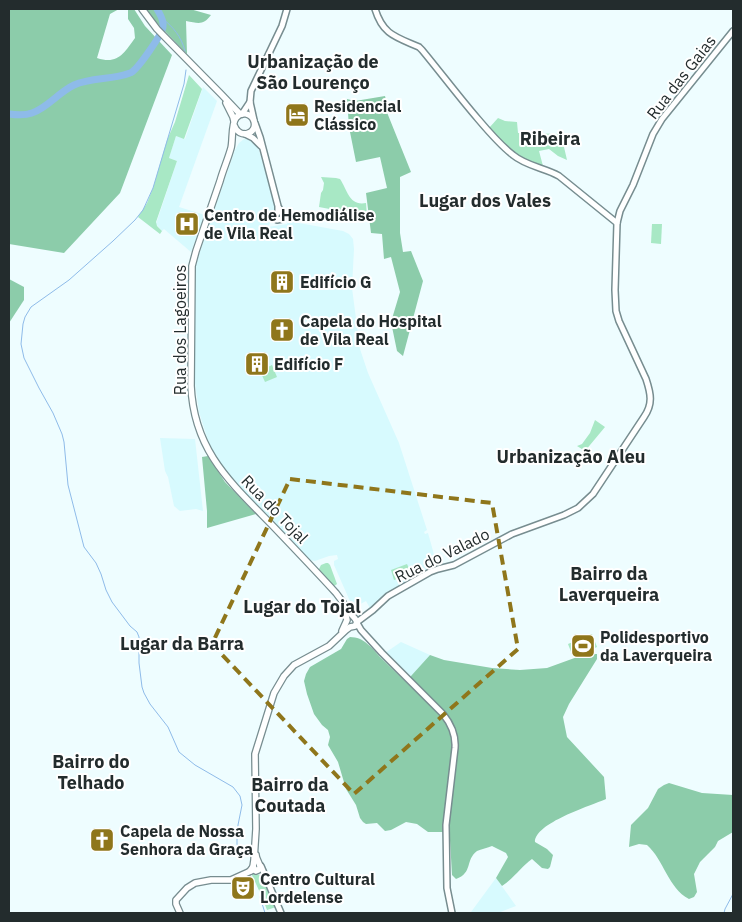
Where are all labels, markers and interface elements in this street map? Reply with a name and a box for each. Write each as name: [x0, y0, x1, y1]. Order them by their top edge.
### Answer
street label: Rua das Gaias: [642, 31, 720, 123]
district label: Urbanização de São Lourenço: [247, 50, 379, 94]
place label: Residencial Clássico: [314, 96, 401, 134]
hotel icon: Residencial Clássico: [284, 102, 310, 128]
district label: Ribeira: [520, 127, 580, 150]
district label: Lugar dos Vales: [419, 189, 551, 212]
place label: Centro de Hemodiálise de Vila Real: [204, 205, 375, 243]
hospital icon: Centro de Hemodiálise de Vila Real: [174, 211, 200, 237]
street label: Rua dos Lagoeiros: [170, 265, 190, 395]
building icon: Edifício G: [269, 269, 295, 295]
place label: Edifício G: [300, 272, 372, 292]
place label: Capela do Hospital de Vila Real: [300, 311, 442, 349]
church icon: Capela do Hospital de Vila Real: [269, 317, 295, 343]
building icon: Edifício F: [244, 351, 270, 377]
place label: Edifício F: [274, 354, 343, 374]
district label: Urbanização Aleu: [497, 445, 645, 468]
street label: Rua do Tojal: [237, 471, 313, 547]
street label: Rua do Valado: [392, 524, 493, 586]
district label: Bairro da Laverqueira: [559, 562, 659, 606]
district label: Lugar do Tojal: [243, 595, 361, 618]
place label: Polidesportivo da Laverqueira: [600, 627, 712, 665]
district label: Lugar da Barra: [120, 632, 244, 655]
sports icon: Polidesportivo da Laverqueira: [570, 633, 596, 659]
district label: Bairro do Telhado: [52, 750, 130, 794]
district label: Bairro da Coutada: [251, 773, 329, 817]
place label: Capela de Nossa Senhora da Graça: [120, 821, 253, 859]
church icon: Capela de Nossa Senhora da Graça: [89, 827, 115, 853]
place label: Centro Cultural Lordelense: [260, 869, 375, 907]
theatre icon: Centro Cultural Lordelense: [230, 875, 256, 901]

